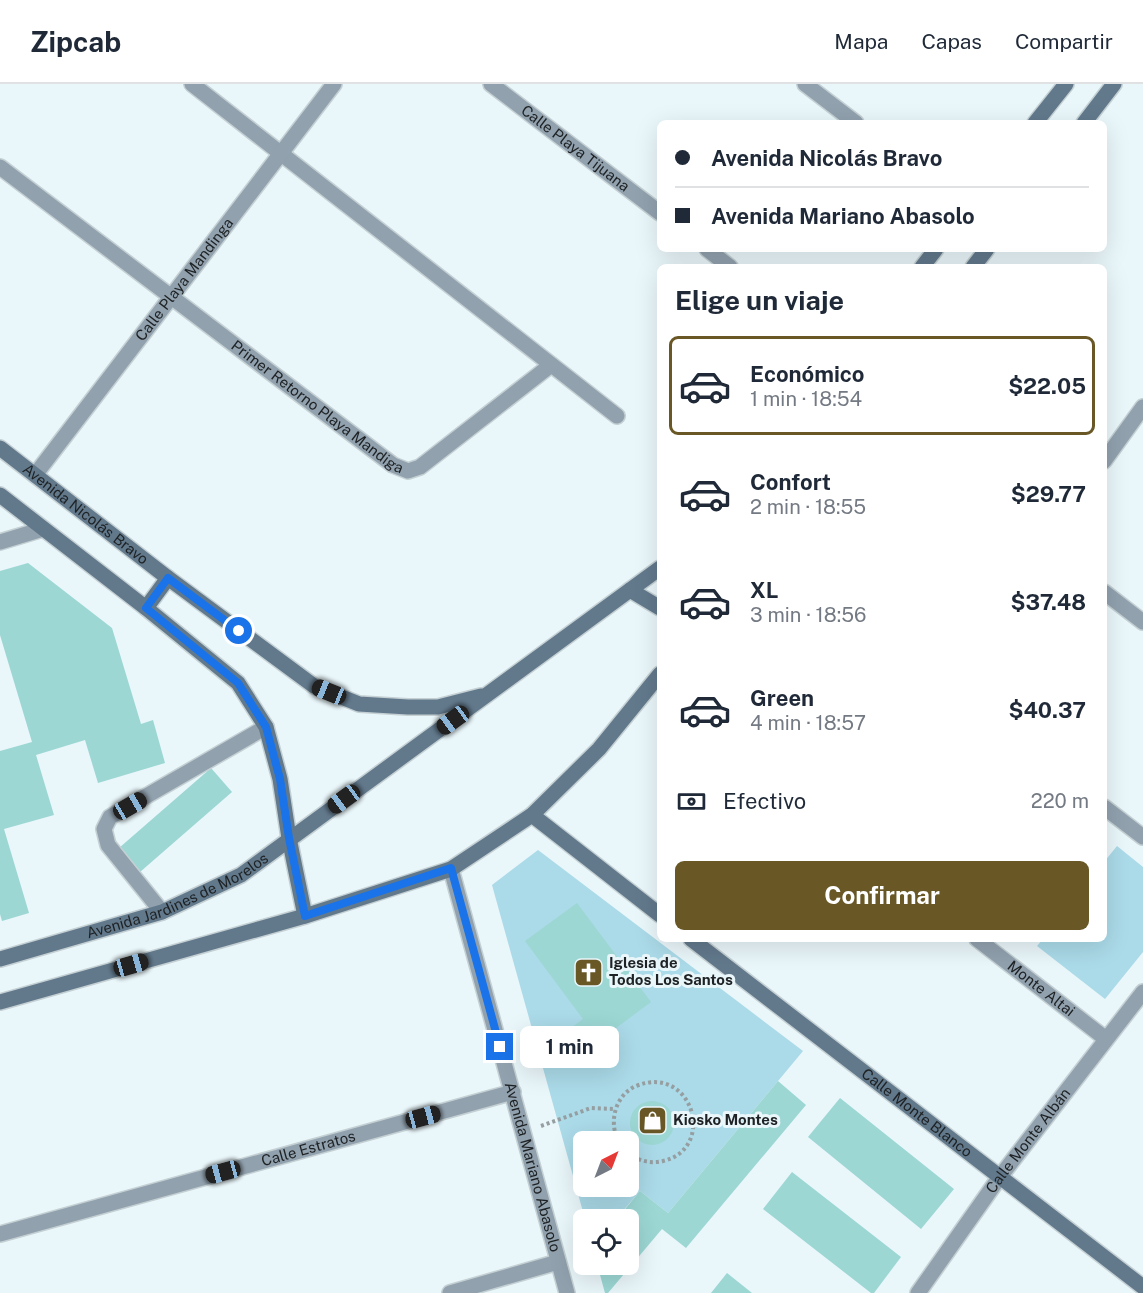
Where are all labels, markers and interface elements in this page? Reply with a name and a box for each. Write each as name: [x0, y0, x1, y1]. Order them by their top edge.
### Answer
text: Zipcab: [30, 25, 121, 58]
text: Mapa: [834, 29, 888, 54]
text: Capas: [921, 29, 982, 54]
text: Compartir: [1015, 29, 1113, 54]
street label: Calle Playa Tijuana: [518, 101, 633, 195]
text: Avenida Nicolás Bravo: [711, 145, 942, 171]
text: Avenida Mariano Abasolo: [711, 203, 975, 229]
street label: Calle Playa Mandinga: [132, 214, 236, 344]
text: Elige un viaje: [675, 284, 844, 316]
street label: Primer Retorno Playa Mandiga: [228, 336, 406, 476]
icon: car: [678, 359, 732, 413]
text: Económico: [750, 361, 865, 387]
text: $22.05: [1008, 373, 1086, 399]
text: 1 min · 18:54: [750, 387, 862, 411]
street label: Avenida Nicolás Bravo: [20, 460, 152, 568]
icon: car: [678, 467, 732, 521]
text: Confort: [750, 469, 831, 495]
text: $29.77: [1011, 481, 1086, 507]
text: 2 min · 18:55: [750, 495, 866, 519]
icon: car: [678, 575, 732, 629]
text: XL: [750, 577, 778, 603]
text: $37.48: [1010, 589, 1086, 615]
text: 3 min · 18:56: [750, 603, 866, 627]
route start: [225, 617, 252, 644]
car: [309, 677, 349, 707]
icon: car: [678, 683, 732, 737]
text: Green: [750, 685, 814, 711]
text: $40.37: [1008, 697, 1086, 723]
car: [433, 702, 473, 738]
text: 4 min · 18:57: [750, 711, 866, 735]
car: [324, 781, 364, 817]
icon: cash: [675, 785, 708, 818]
text: Efectivo: [723, 788, 806, 814]
car: [110, 789, 150, 823]
text: 220 m: [1031, 789, 1089, 813]
street label: Avenida Jardines de Morelos: [84, 849, 271, 941]
button: Confirmar: [675, 861, 1089, 930]
car: [111, 951, 151, 979]
place label: Iglesia de Todos Los Santos: [609, 954, 733, 988]
church icon: Iglesia de Todos Los Santos: [572, 956, 604, 988]
street label: Monte Altai: [1004, 957, 1078, 1020]
callout: 1 min: [521, 1026, 620, 1068]
route end: [486, 1033, 513, 1060]
text: 1 min: [545, 1035, 594, 1059]
street label: Calle Monte Blanco: [858, 1065, 976, 1160]
street label: Avenida Mariano Abasolo: [502, 1080, 564, 1254]
street label: Calle Monte Albán: [982, 1085, 1073, 1196]
car: [403, 1104, 443, 1130]
shop icon: Kiosko Montes: [636, 1104, 668, 1136]
place label: Kiosko Montes: [673, 1111, 778, 1128]
street label: Calle Estratos: [259, 1127, 357, 1169]
north arrow: [573, 1131, 639, 1197]
map controls: [573, 1131, 639, 1275]
car: [203, 1159, 243, 1185]
button: locate: [573, 1209, 639, 1275]

